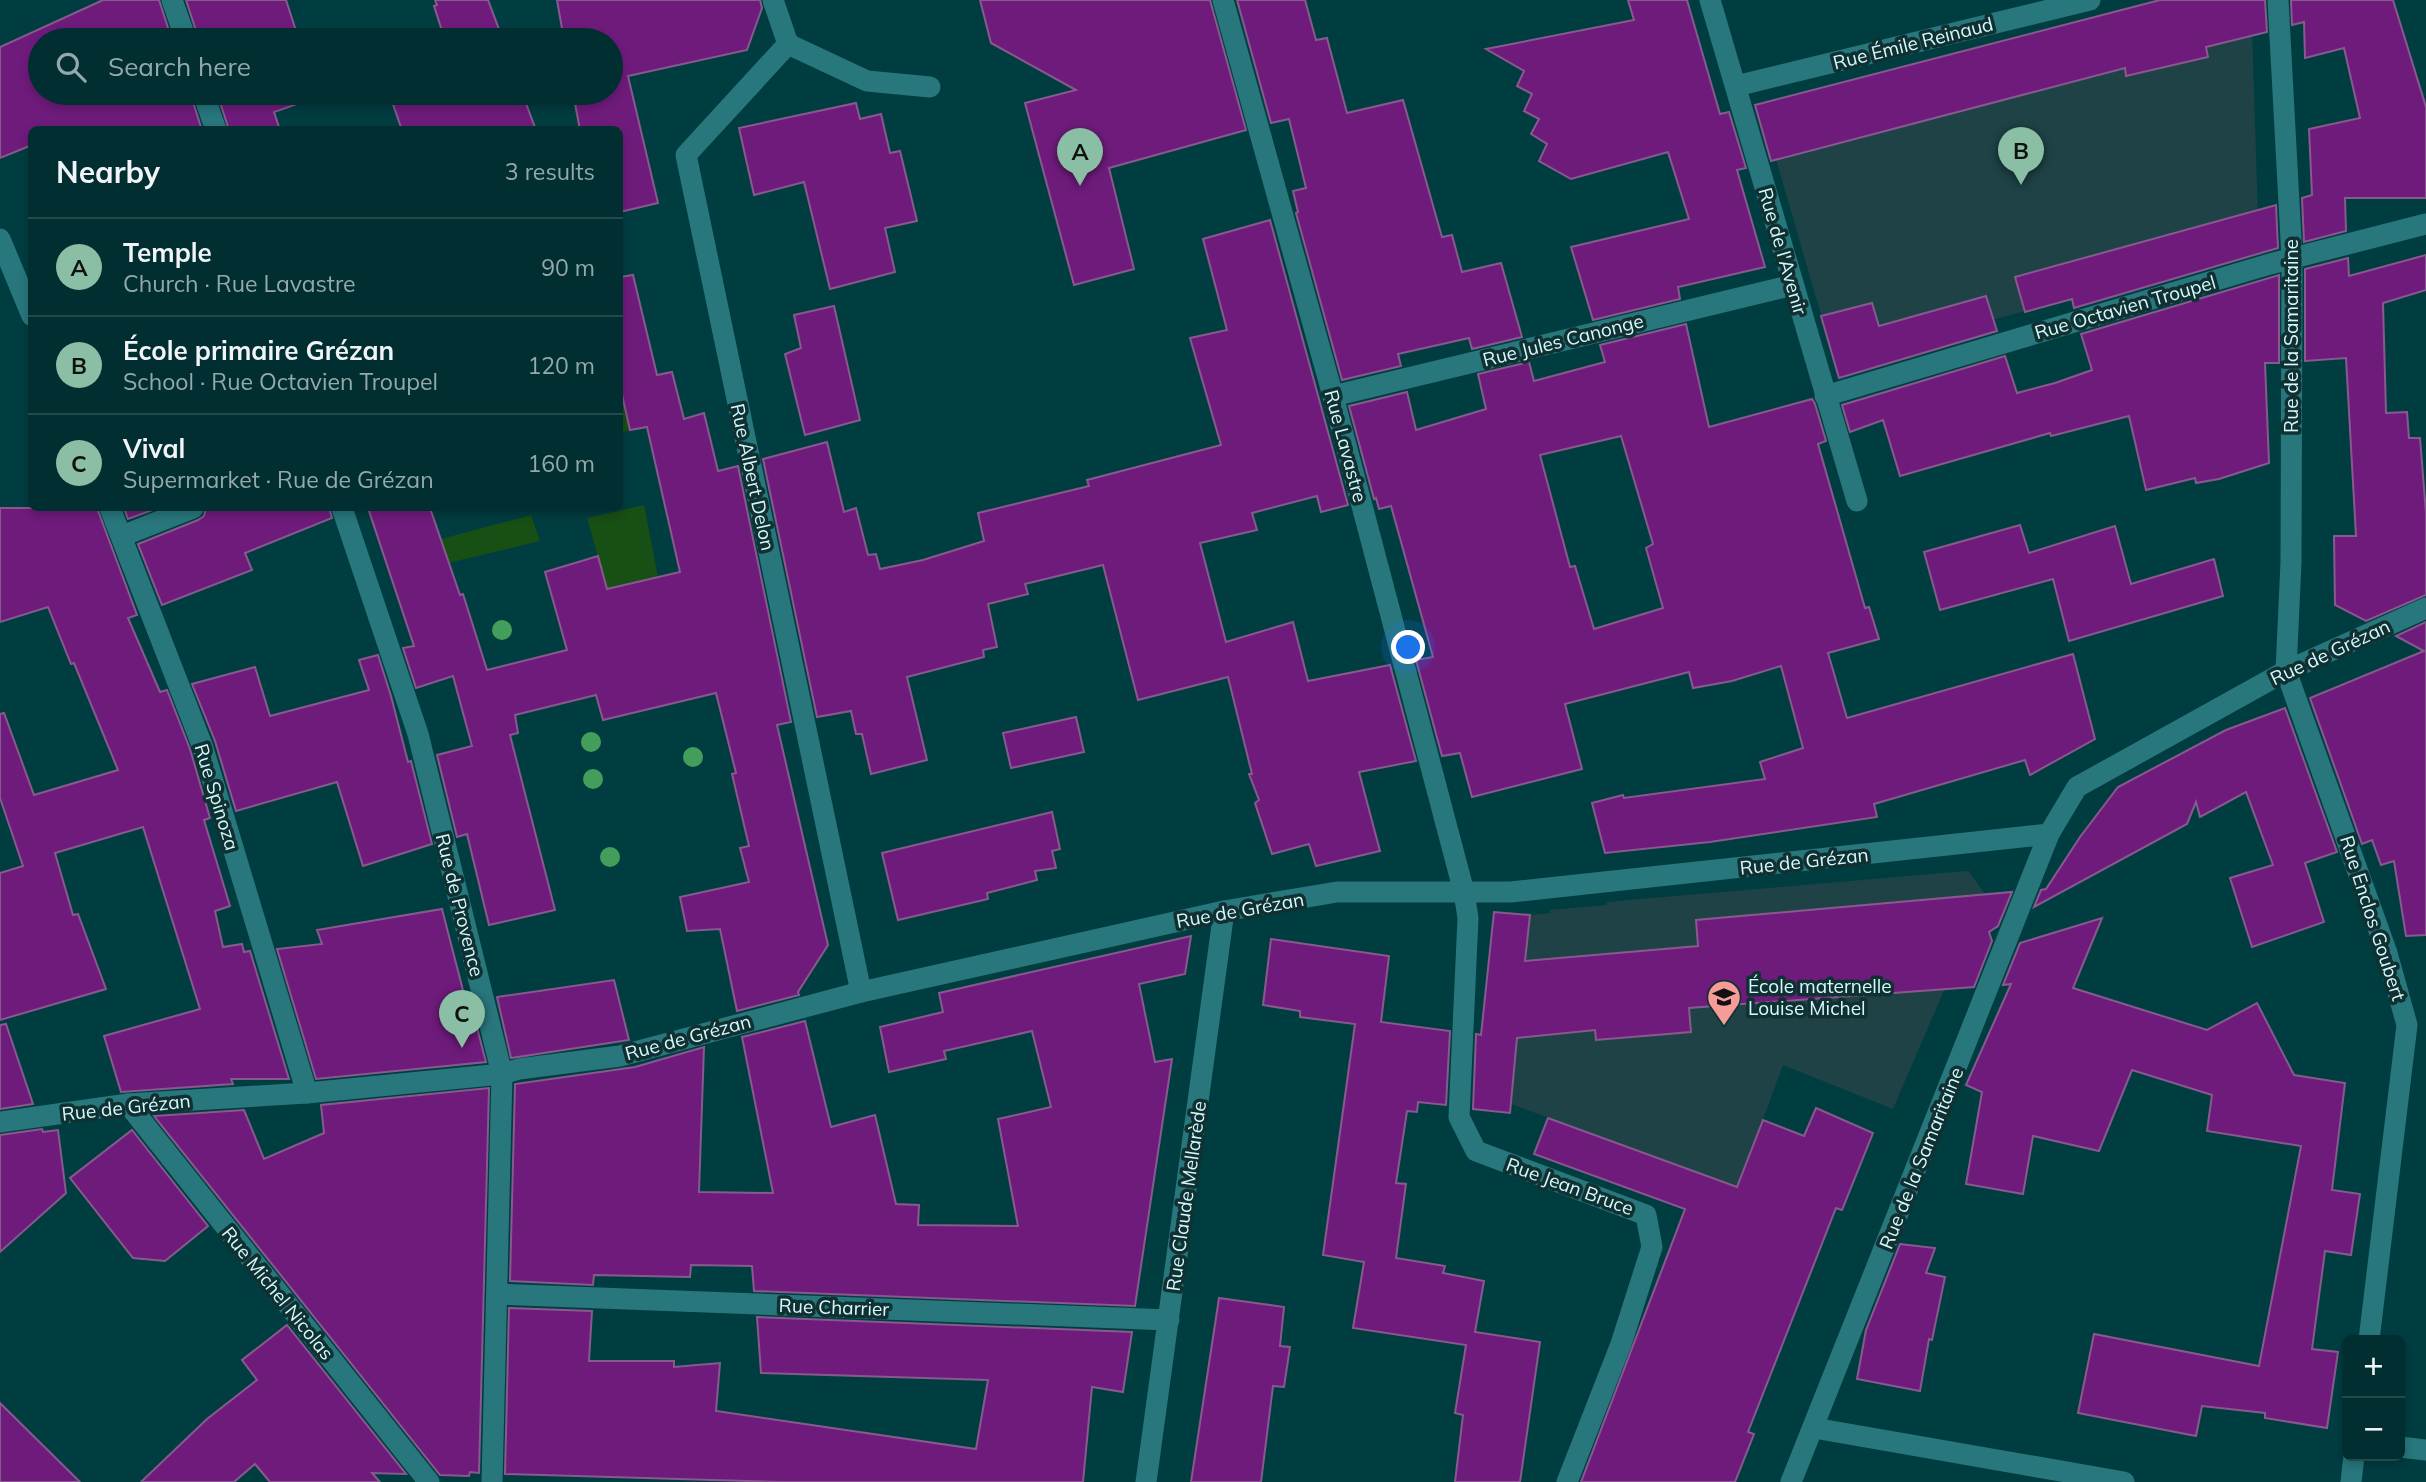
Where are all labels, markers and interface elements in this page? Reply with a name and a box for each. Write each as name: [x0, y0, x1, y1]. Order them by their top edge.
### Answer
street label: Rue Émile Reinaud: [1830, 11, 1996, 75]
search box: [28, 28, 623, 105]
icon: search: [52, 48, 90, 86]
text: Search here: [108, 50, 251, 83]
pin: B: [1998, 127, 2044, 185]
pin: A: [1057, 128, 1103, 186]
text: Nearby: [56, 153, 160, 191]
text: 3 results: [505, 157, 595, 186]
street label: Rue de l'Avenir: [1753, 185, 1813, 317]
text: Temple: [123, 236, 212, 269]
street label: Rue de la Samaritaine: [2279, 239, 2303, 433]
text: A: [70, 253, 88, 282]
text: 90 m: [541, 253, 595, 282]
text: Church · Rue Lavastre: [123, 269, 356, 298]
street label: Rue Octavien Troupel: [2032, 270, 2218, 344]
street label: Rue Jules Canonge: [1480, 308, 1646, 372]
text: École primaire Grézan: [123, 334, 394, 367]
text: B: [71, 351, 87, 380]
text: 120 m: [527, 351, 595, 380]
text: School · Rue Octavien Troupel: [123, 367, 438, 396]
street label: Rue Lavastre: [1319, 387, 1373, 505]
street label: Rue Albert Delon: [726, 401, 780, 553]
text: Vival: [123, 432, 185, 465]
text: C: [71, 449, 87, 478]
text: 160 m: [527, 449, 595, 478]
text: Supermarket · Rue de Grézan: [123, 465, 434, 494]
street label: Rue de Grézan: [2266, 614, 2394, 690]
your location: [1391, 630, 1425, 664]
street label: Rue Spinoza: [189, 741, 245, 853]
street label: Rue de Provence: [431, 831, 489, 979]
street label: Rue Enclos Goubert: [2335, 832, 2411, 1004]
street label: Rue de Grézan: [1738, 842, 1870, 880]
street label: Rue de Grézan: [1174, 887, 1306, 933]
place label: École maternelle Louise Michel: [1748, 974, 1892, 1020]
school or university icon: École maternelle Louise Michel: [1705, 978, 1743, 1027]
pin: C: [439, 990, 485, 1048]
street label: Rue de Grézan: [622, 1009, 754, 1065]
street label: Rue de la Samaritaine: [1874, 1064, 1968, 1252]
street label: Rue de Grézan: [60, 1088, 192, 1126]
street label: Rue Claude Mellarède: [1161, 1099, 1211, 1293]
street label: Rue Jean Bruce: [1503, 1152, 1637, 1220]
street label: Rue Michel Nicolas: [217, 1221, 339, 1365]
street label: Rue Charrier: [778, 1293, 890, 1321]
map controls: [2342, 1335, 2405, 1461]
button: +: [2342, 1335, 2405, 1398]
button: −: [2342, 1398, 2405, 1461]

